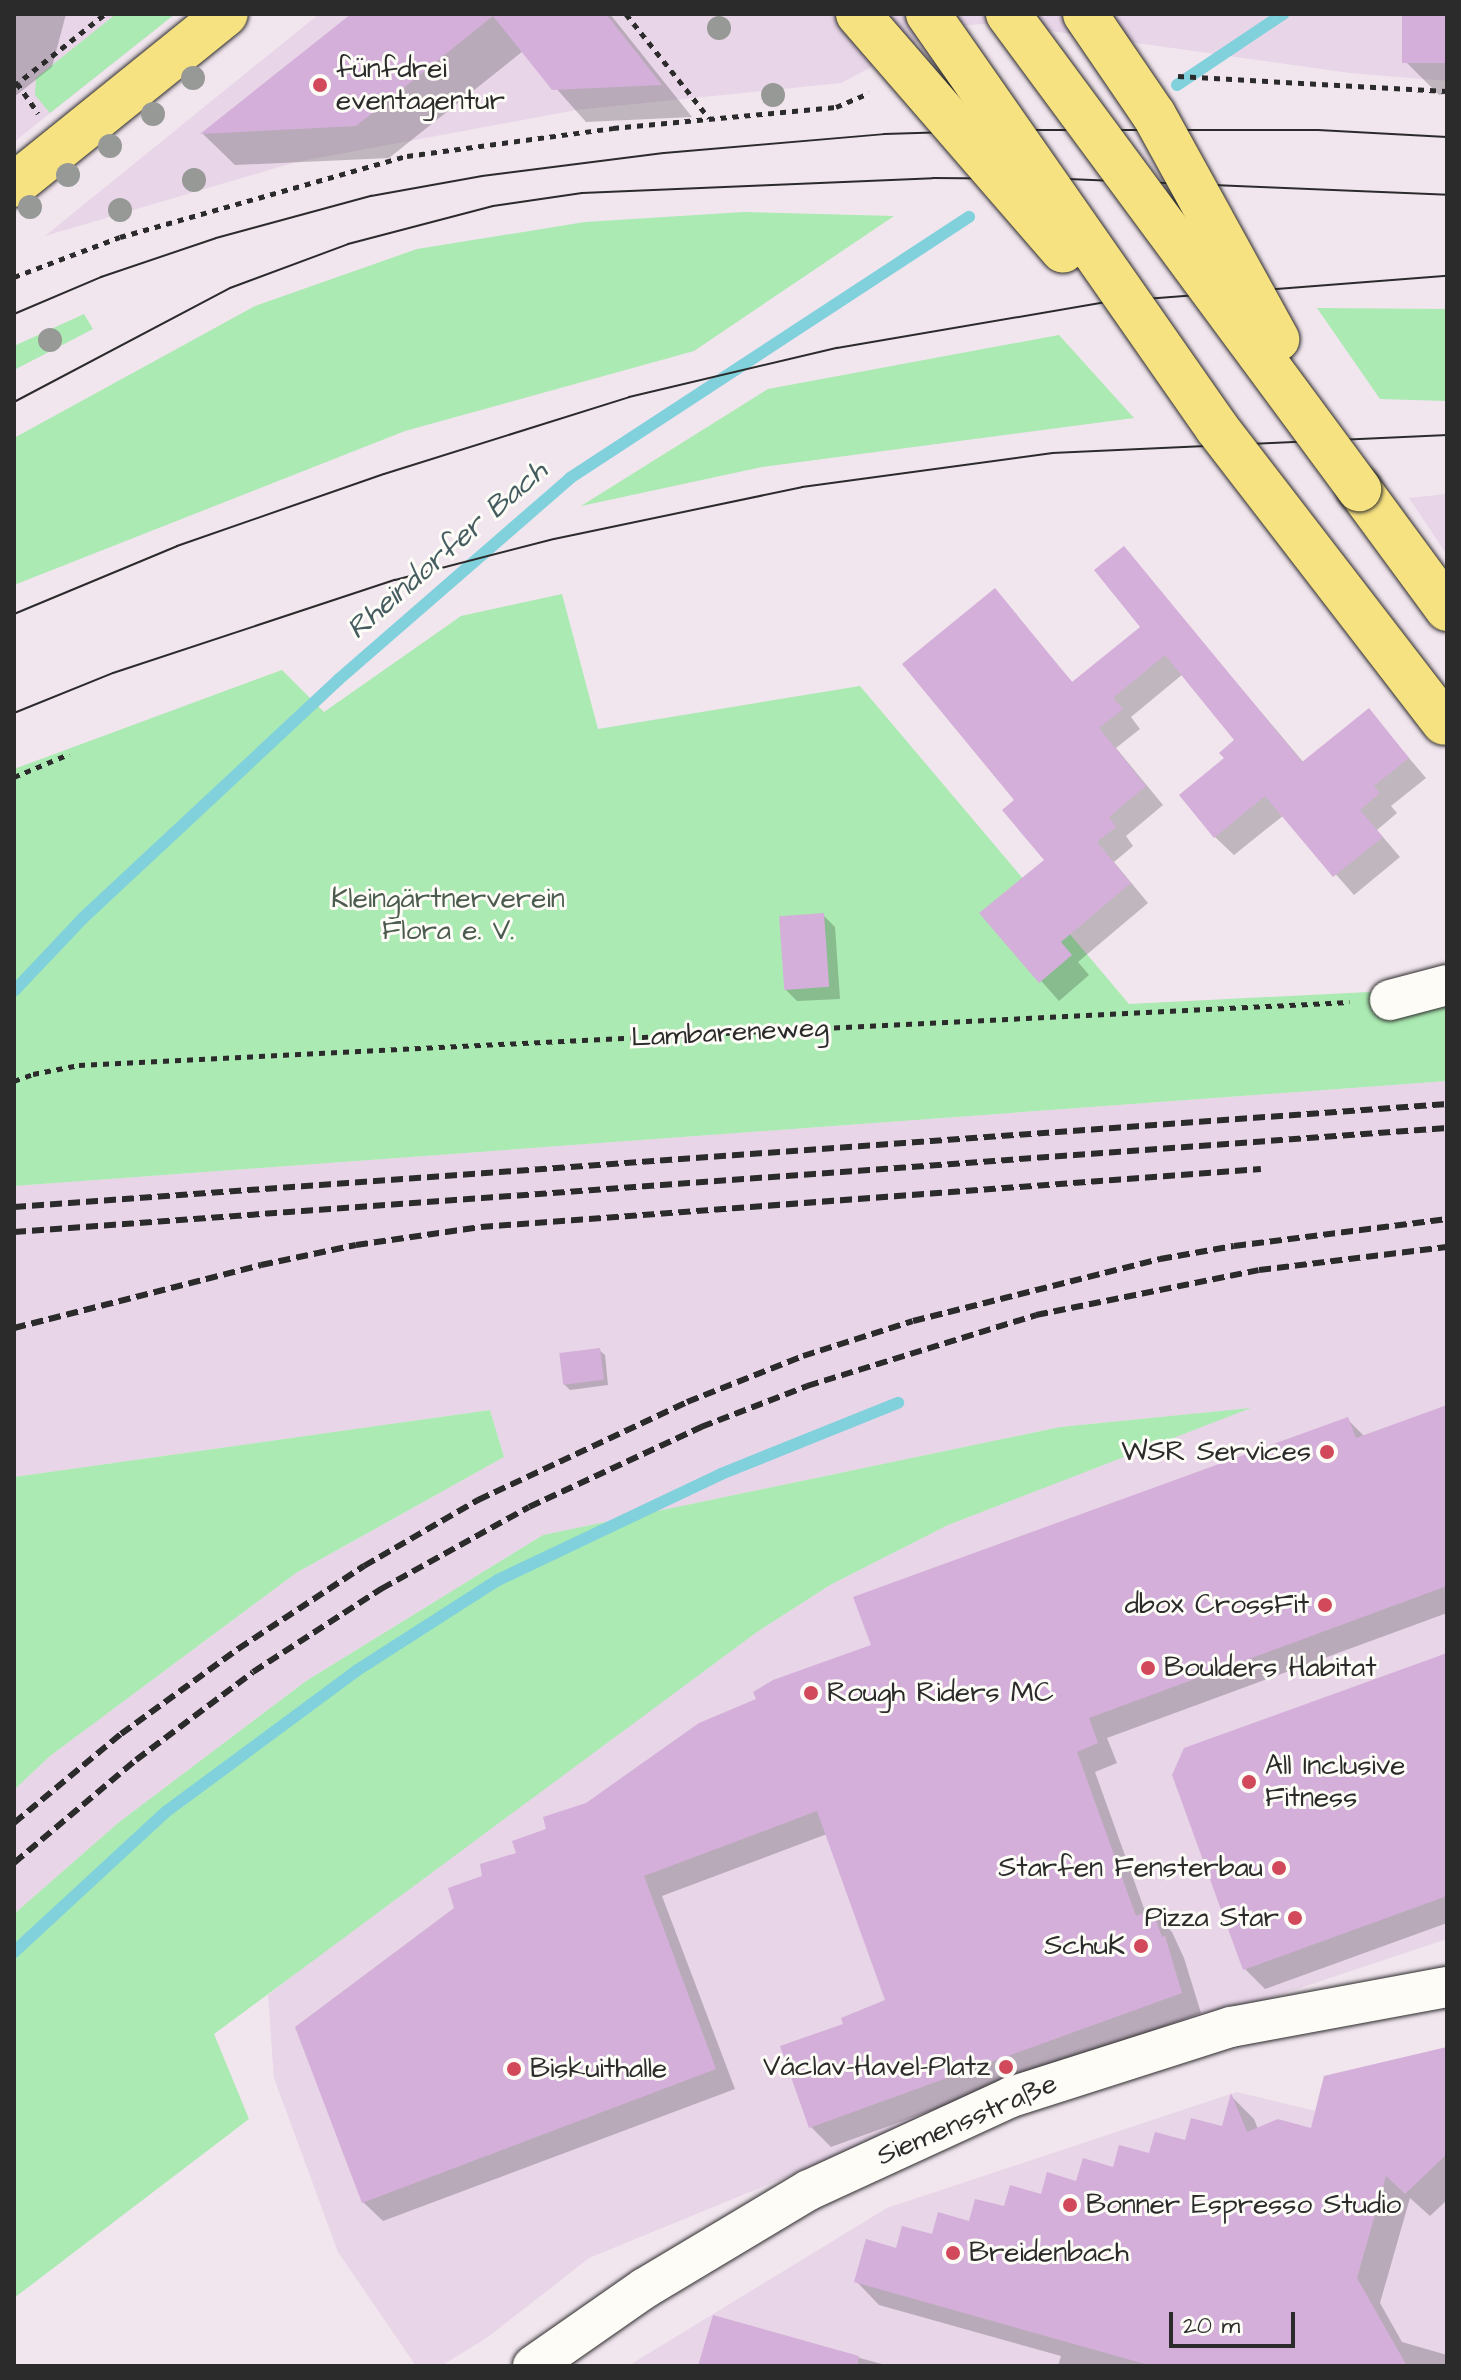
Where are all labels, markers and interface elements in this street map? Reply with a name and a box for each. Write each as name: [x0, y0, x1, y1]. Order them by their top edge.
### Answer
place label: fünfdrei eventagentur: [336, 52, 505, 118]
marker: fünfdrei eventagentur: [311, 76, 329, 94]
water label: Rheindorfer Bach: [339, 453, 555, 647]
park label: Kleingärtnerverein Flora e. V.: [331, 882, 565, 948]
street label: Lambareneweg: [631, 1011, 829, 1055]
place label: WSR Services: [1121, 1435, 1311, 1469]
marker: WSR Services: [1318, 1443, 1336, 1461]
place label: dbox CrossFit: [1125, 1588, 1309, 1622]
marker: dbox CrossFit: [1316, 1596, 1334, 1614]
place label: Boulders Habitat: [1164, 1651, 1377, 1685]
marker: Boulders Habitat: [1139, 1659, 1157, 1677]
place label: Rough Riders MC: [827, 1676, 1054, 1710]
marker: Rough Riders MC: [802, 1684, 820, 1702]
place label: All Inclusive Fitness: [1265, 1749, 1405, 1815]
marker: All Inclusive Fitness: [1240, 1773, 1258, 1791]
place label: Starfen Fensterbau: [998, 1851, 1263, 1885]
marker: Starfen Fensterbau: [1270, 1859, 1288, 1877]
place label: Pizza Star: [1145, 1901, 1279, 1935]
marker: Pizza Star: [1286, 1909, 1304, 1927]
place label: SchuK: [1044, 1929, 1125, 1963]
marker: SchuK: [1132, 1937, 1150, 1955]
place label: Václav-Havel-Platz: [763, 2050, 990, 2084]
place label: Biskuithalle: [530, 2052, 667, 2086]
marker: Václav-Havel-Platz: [997, 2058, 1015, 2076]
marker: Biskuithalle: [505, 2060, 523, 2078]
street label: Siemensstraße: [872, 2067, 1062, 2173]
place label: Bonner Espresso Studio: [1086, 2188, 1401, 2222]
marker: Bonner Espresso Studio: [1061, 2196, 1079, 2214]
place label: Breidenbach: [969, 2236, 1129, 2270]
marker: Breidenbach: [944, 2244, 962, 2262]
scale bar: [1173, 2296, 1299, 2346]
text: 20 m: [1183, 2309, 1240, 2343]

